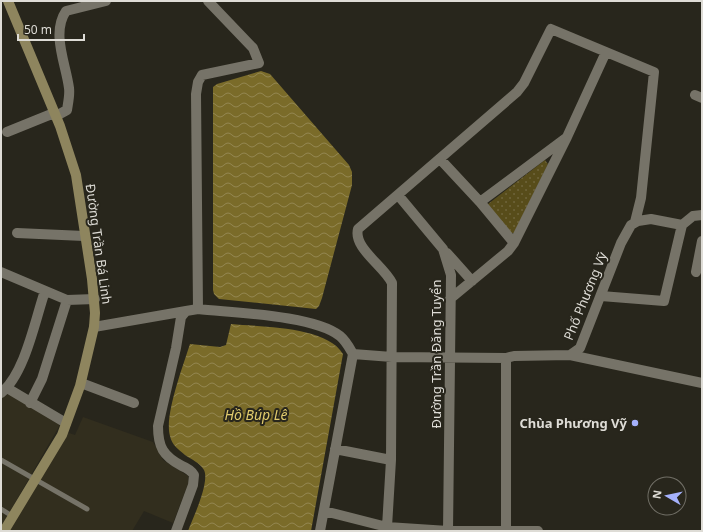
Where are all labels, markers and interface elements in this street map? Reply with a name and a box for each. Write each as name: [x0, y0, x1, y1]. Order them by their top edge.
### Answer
scale bar: [18, 16, 84, 42]
text: 50 m: [24, 21, 52, 38]
street label: Đường Trần Bá Linh: [82, 183, 116, 305]
street label: Phố Phương Vỹ: [559, 249, 611, 343]
street label: Đường Trần Đăng Tuyển: [427, 280, 445, 428]
water label: Hồ Búp Lê: [225, 405, 287, 424]
place label: Chùa Phương Vỹ: [519, 414, 628, 432]
marker: Chùa Phương Vỹ: [630, 418, 640, 428]
north arrow: [647, 476, 687, 516]
text: N: [649, 489, 665, 500]

